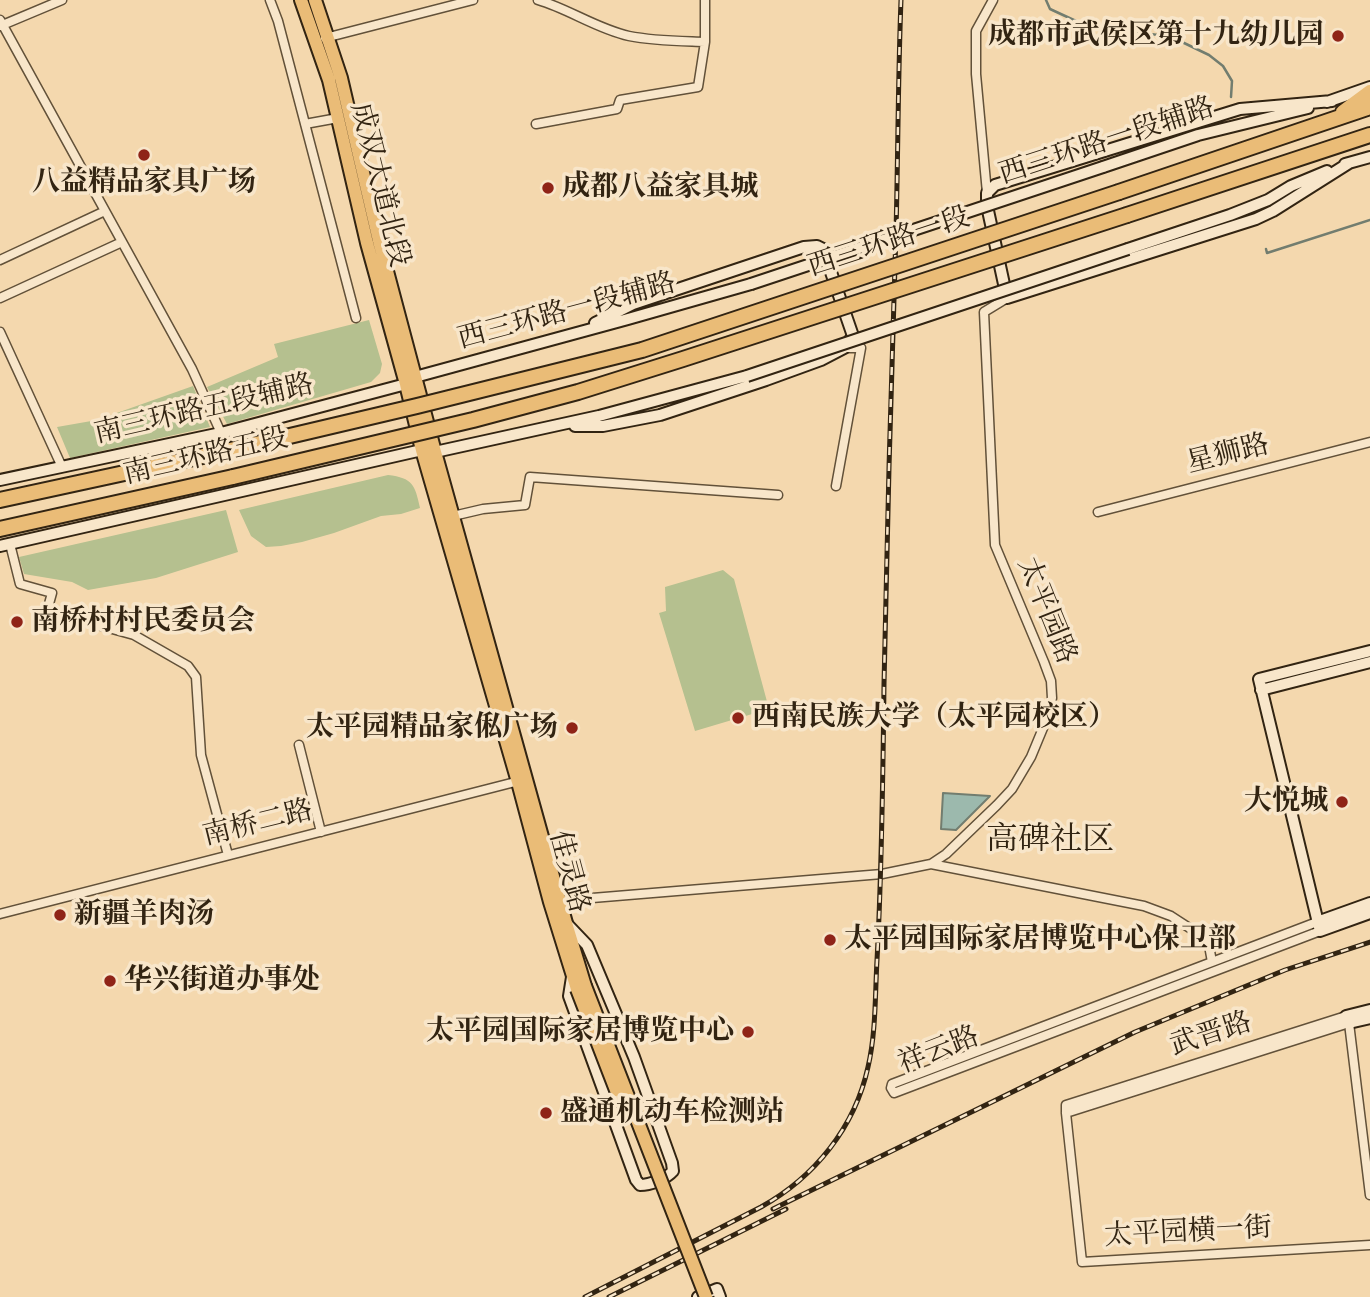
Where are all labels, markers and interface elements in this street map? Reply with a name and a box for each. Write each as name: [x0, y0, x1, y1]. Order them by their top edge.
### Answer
place label: 成都市武侯区第十九幼儿园: [988, 19, 1324, 53]
marker: 成都市武侯区第十九幼儿园: [1330, 28, 1346, 44]
street label: 西三环路一段辅路: [995, 91, 1219, 193]
street label: 成双大道北段: [342, 99, 416, 271]
marker: 八益精品家具广场: [136, 147, 152, 163]
place label: 八益精品家具广场: [32, 166, 256, 200]
place label: 成都八益家具城: [562, 171, 758, 205]
marker: 成都八益家具城: [540, 180, 556, 196]
street label: 西三环路一段: [804, 201, 974, 285]
street label: 西三环路一段辅路: [454, 267, 680, 357]
street label: 南三环路五段辅路: [91, 368, 317, 452]
street label: 南三环路五段: [120, 422, 292, 492]
street label: 星狮路: [1183, 429, 1273, 481]
street label: 太平园路: [1009, 553, 1083, 669]
place label: 南桥村村民委员会: [31, 605, 255, 639]
marker: 南桥村村民委员会: [9, 614, 25, 630]
place label: 西南民族大学（太平园校区）: [752, 701, 1116, 735]
marker: 西南民族大学（太平园校区）: [730, 710, 746, 726]
place label: 太平园精品家俬广场: [306, 711, 558, 745]
marker: 太平园精品家俬广场: [564, 720, 580, 736]
place label: 大悦城: [1244, 785, 1328, 819]
street label: 南桥二路: [200, 794, 316, 854]
marker: 大悦城: [1334, 794, 1350, 810]
district label: 高碑社区: [986, 822, 1114, 860]
street label: 佳灵路: [541, 827, 595, 917]
place label: 新疆羊肉汤: [74, 898, 214, 932]
marker: 新疆羊肉汤: [52, 907, 68, 923]
place label: 太平园国际家居博览中心保卫部: [844, 923, 1236, 957]
marker: 太平园国际家居博览中心保卫部: [822, 932, 838, 948]
place label: 华兴街道办事处: [124, 964, 320, 998]
marker: 华兴街道办事处: [102, 973, 118, 989]
street label: 武晋路: [1166, 1006, 1256, 1064]
place label: 太平园国际家居博览中心: [426, 1015, 734, 1049]
street label: 祥云路: [894, 1020, 984, 1082]
marker: 太平园国际家居博览中心: [740, 1024, 756, 1040]
place label: 盛通机动车检测站: [560, 1096, 784, 1130]
marker: 盛通机动车检测站: [538, 1105, 554, 1121]
street label: 太平园横一街: [1103, 1212, 1273, 1254]

